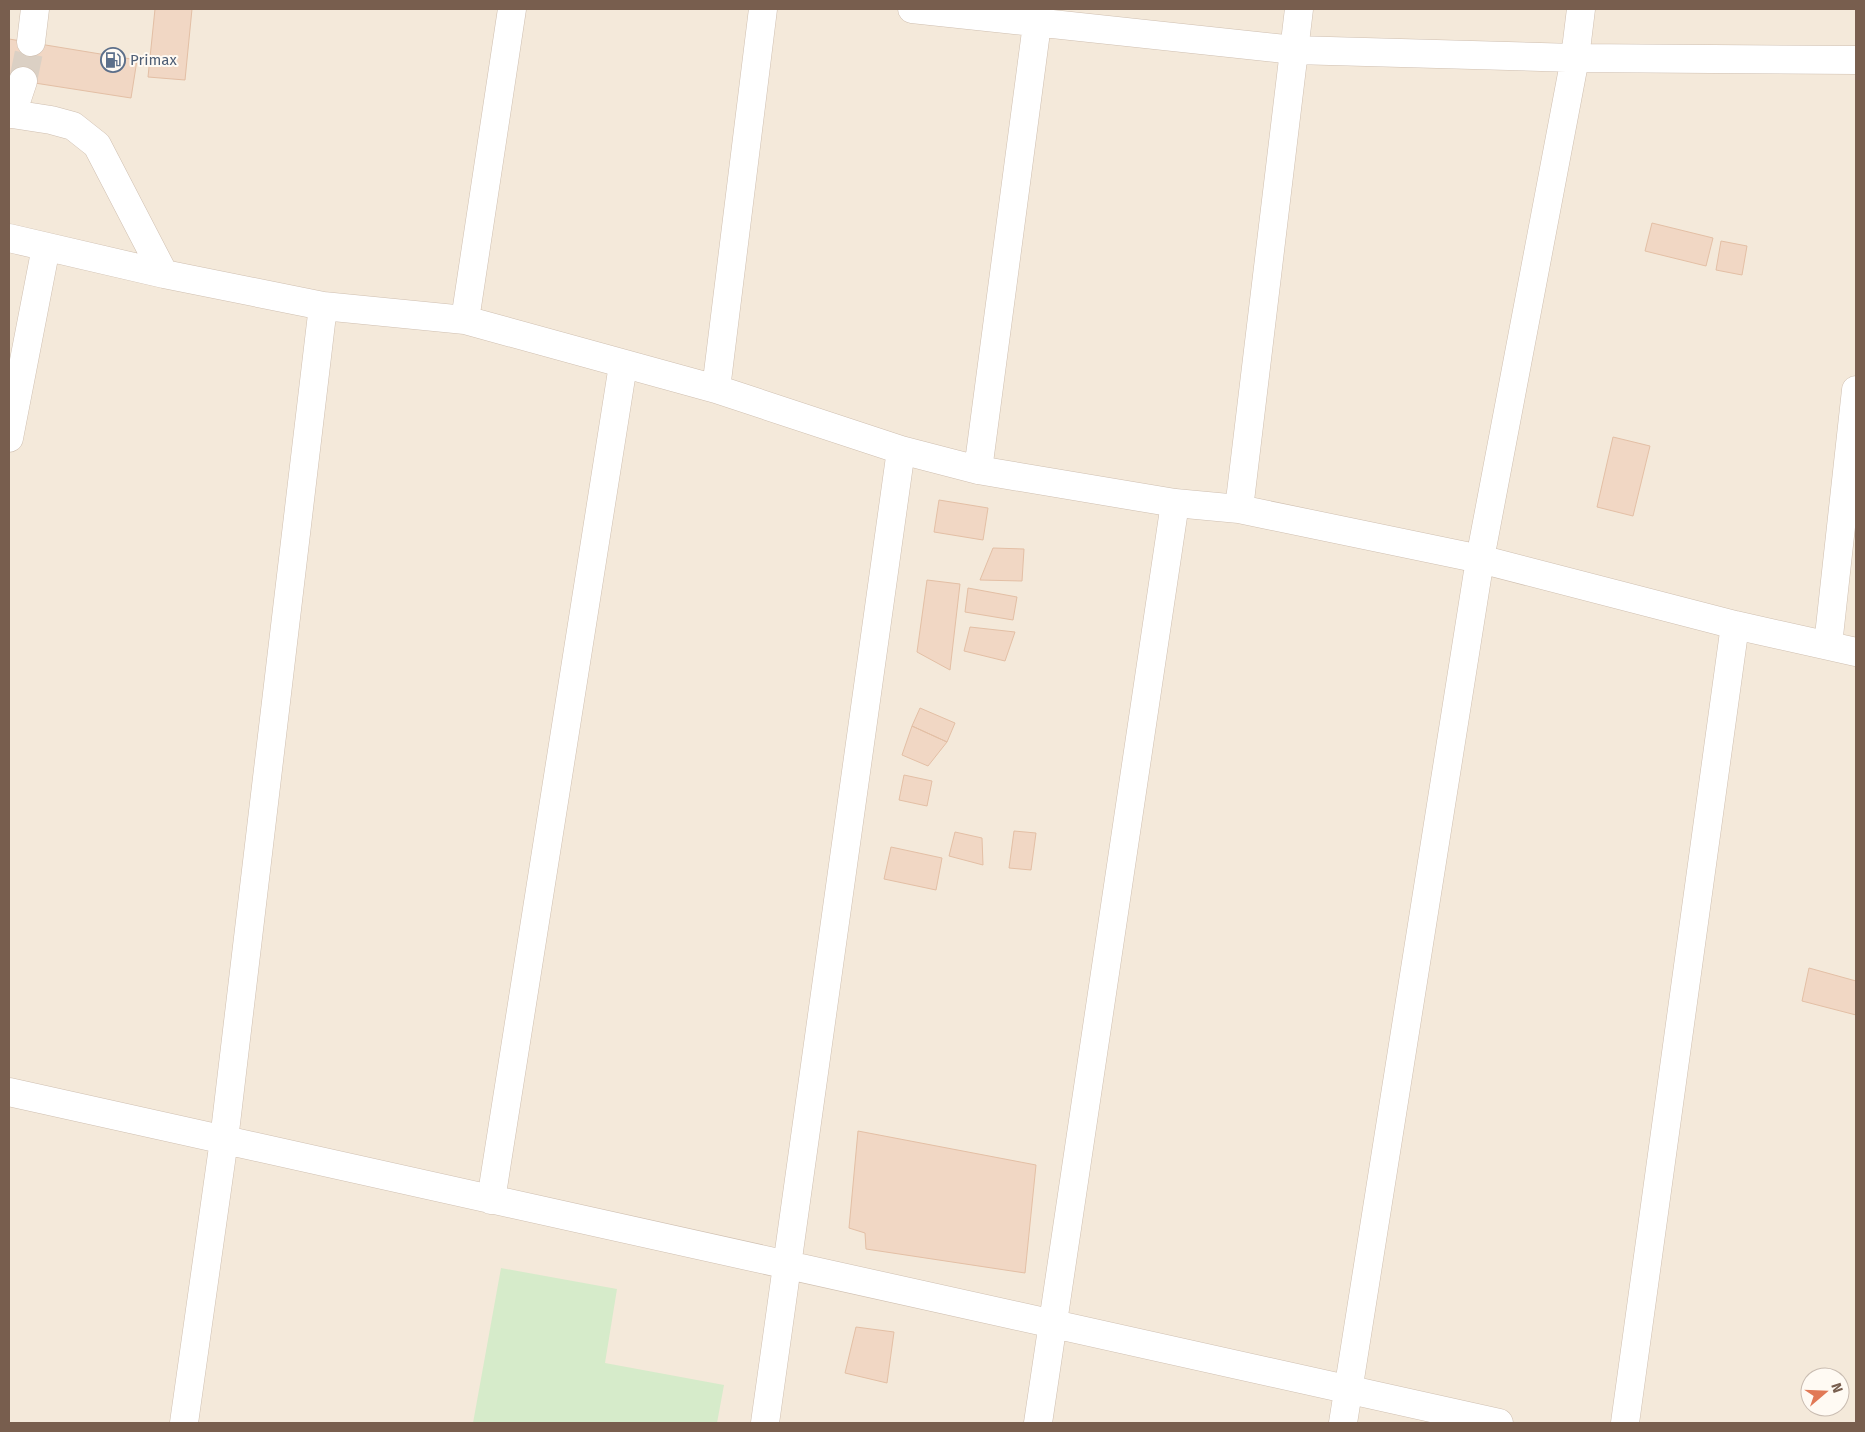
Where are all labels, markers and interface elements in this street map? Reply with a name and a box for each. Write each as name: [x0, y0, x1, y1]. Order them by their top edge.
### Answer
fuel station icon: Primax: [100, 47, 126, 73]
place label: Primax: [130, 51, 177, 69]
north arrow: [1800, 1367, 1850, 1417]
text: N: [1827, 1381, 1846, 1395]

